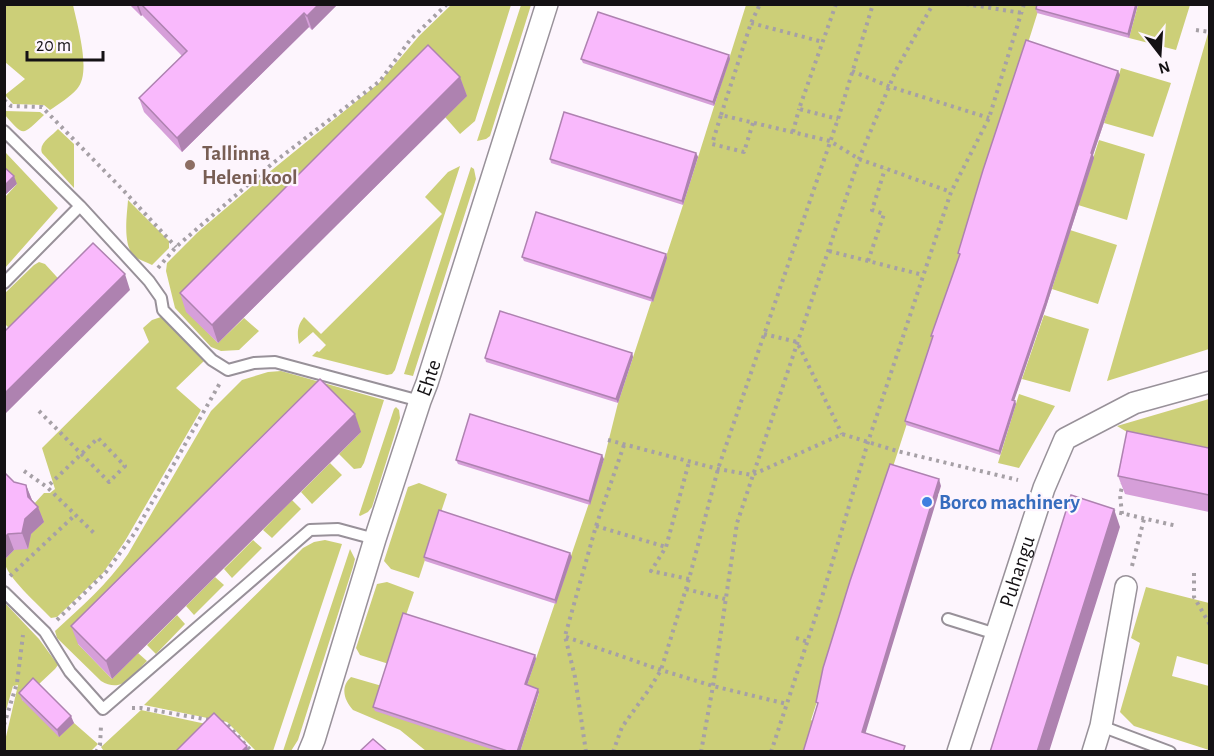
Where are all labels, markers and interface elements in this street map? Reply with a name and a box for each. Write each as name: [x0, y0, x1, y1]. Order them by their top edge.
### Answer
scale bar: [27, 24, 104, 62]
north arrow: [1130, 24, 1190, 84]
text: 20 m: [36, 37, 71, 55]
text: N: [1156, 58, 1172, 77]
place label: Tallinna Heleni kool: [202, 143, 298, 188]
marker: Tallinna Heleni kool: [183, 158, 197, 172]
street label: Ehte: [412, 357, 444, 399]
place label: Borco machinery: [939, 492, 1080, 513]
marker: Borco machinery: [920, 495, 934, 509]
street label: Puhangu: [995, 533, 1038, 610]

